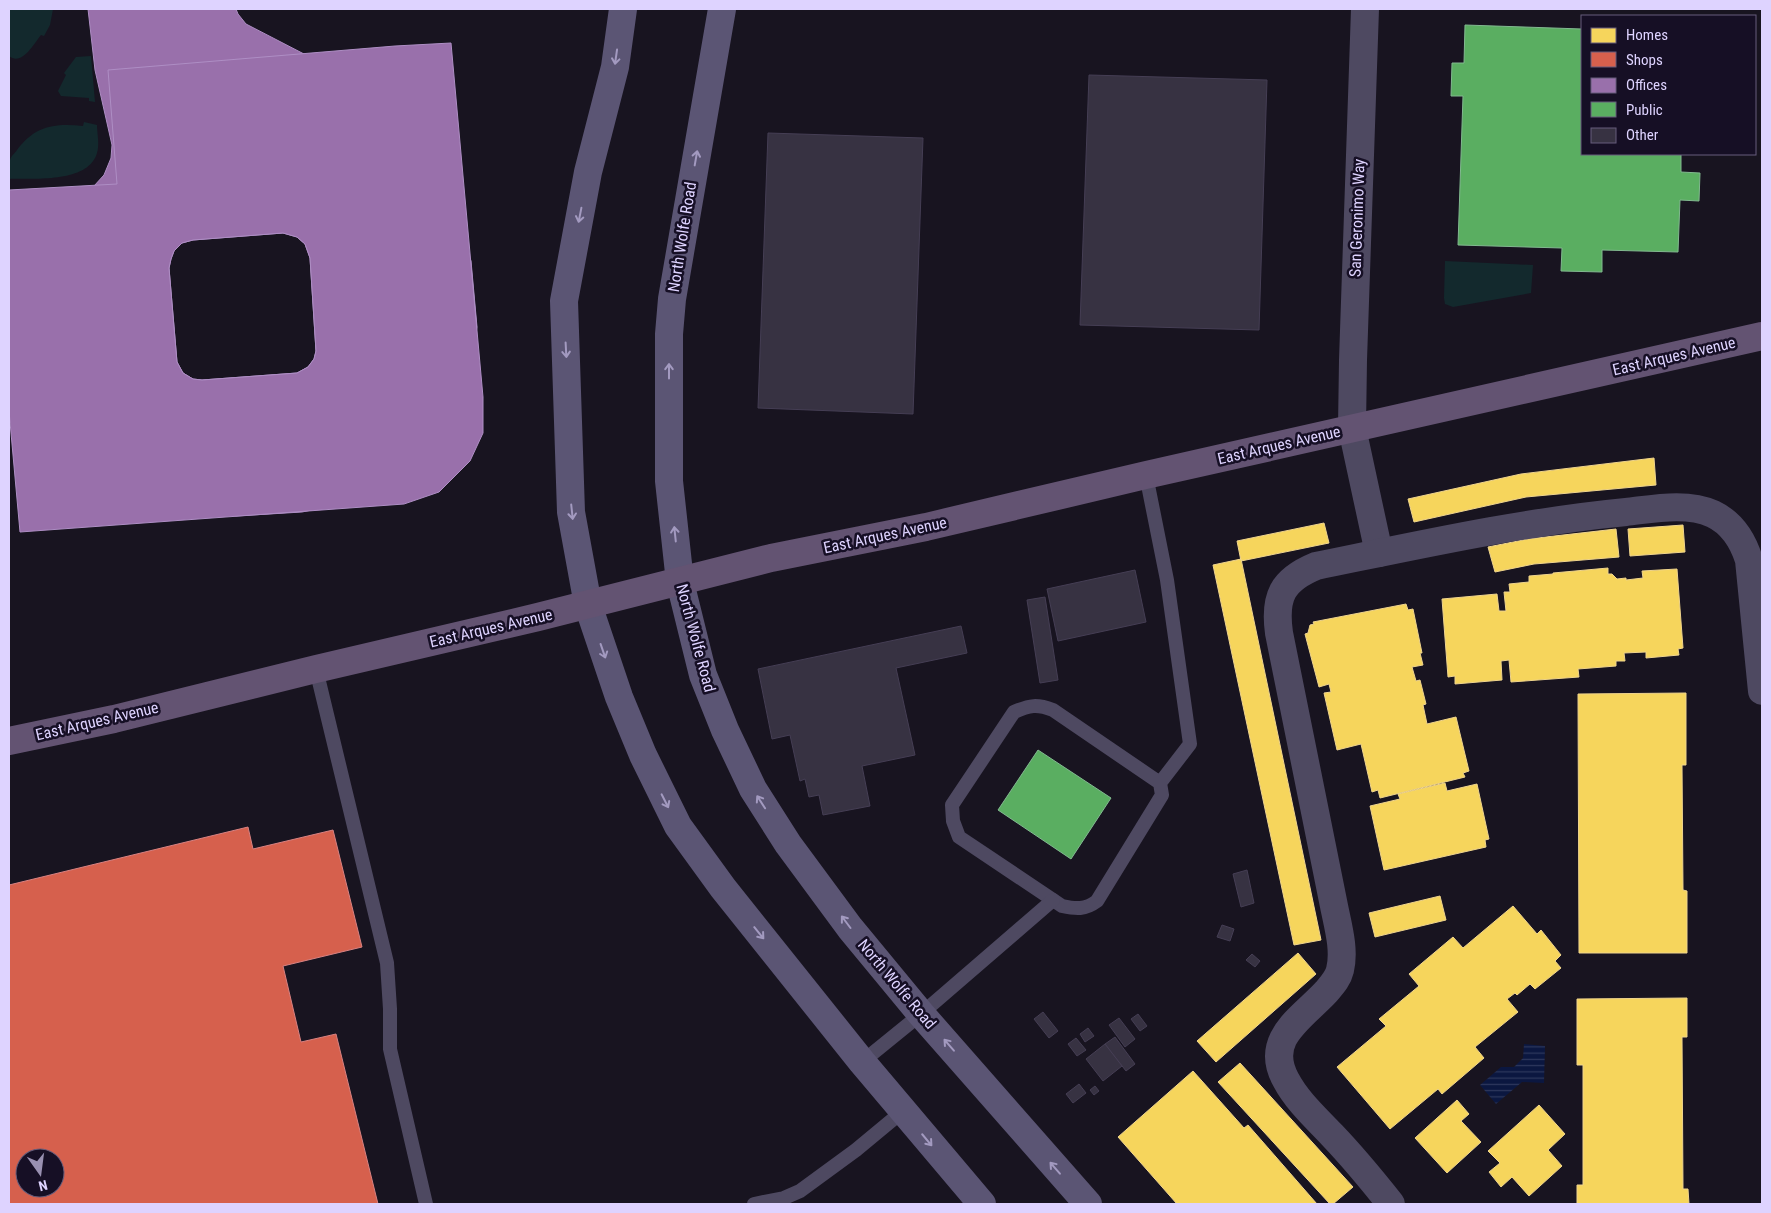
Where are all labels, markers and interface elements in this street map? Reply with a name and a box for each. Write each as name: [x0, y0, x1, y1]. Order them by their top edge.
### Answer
legend: [1581, 15, 1756, 155]
text: Homes: [1626, 26, 1668, 44]
one-way arrow: [611, 49, 621, 65]
text: Shops: [1626, 51, 1663, 69]
text: Offices: [1626, 76, 1667, 94]
text: Public: [1626, 101, 1663, 119]
text: Other: [1626, 126, 1659, 144]
one-way arrow: [691, 151, 701, 167]
street label: San Geronimo Way: [1345, 158, 1369, 277]
street label: North Wolfe Road: [664, 181, 700, 293]
one-way arrow: [574, 207, 584, 223]
street label: East Arques Avenue: [1611, 333, 1737, 379]
one-way arrow: [561, 341, 570, 357]
one-way arrow: [664, 364, 674, 380]
street label: East Arques Avenue: [1216, 422, 1342, 468]
one-way arrow: [567, 504, 577, 520]
street label: East Arques Avenue: [822, 513, 948, 557]
one-way arrow: [670, 526, 679, 542]
street label: North Wolfe Road: [672, 582, 720, 694]
street label: East Arques Avenue: [428, 605, 554, 651]
one-way arrow: [599, 643, 609, 659]
street label: East Arques Avenue: [34, 698, 160, 744]
one-way arrow: [661, 793, 671, 808]
one-way arrow: [756, 796, 766, 810]
one-way arrow: [841, 915, 851, 929]
one-way arrow: [754, 927, 765, 940]
street label: North Wolfe Road: [854, 935, 940, 1033]
one-way arrow: [943, 1039, 954, 1052]
one-way arrow: [922, 1133, 933, 1146]
north arrow: [15, 1148, 65, 1198]
one-way arrow: [1050, 1161, 1061, 1174]
text: N: [37, 1177, 49, 1194]

